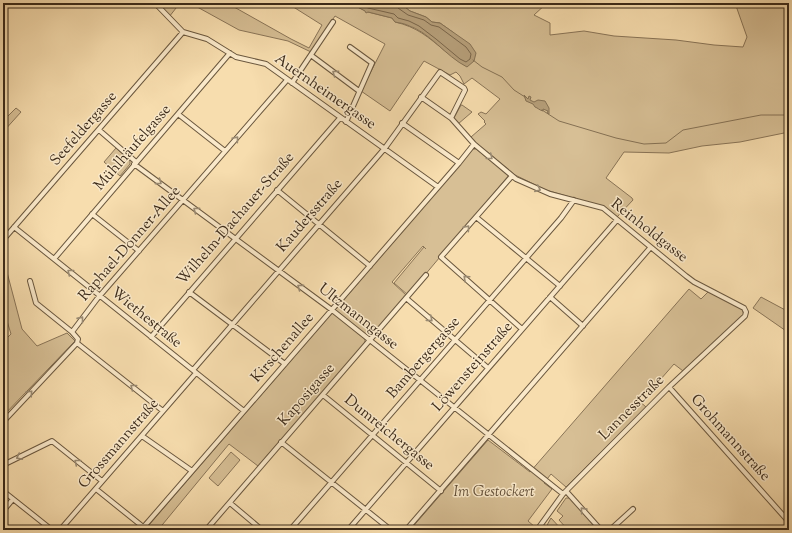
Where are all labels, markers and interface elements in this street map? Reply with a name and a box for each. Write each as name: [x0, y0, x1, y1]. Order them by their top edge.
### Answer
street label: Auernheimergasse: [270, 49, 380, 135]
one-way arrow: [333, 71, 340, 78]
street label: Seefeldergasse: [46, 87, 122, 171]
street label: Mühlhäufelgasse: [90, 100, 176, 196]
one-way arrow: [231, 136, 238, 143]
street label: Wilhelm-Dachauer-Straße: [172, 148, 300, 290]
one-way arrow: [485, 153, 492, 160]
street label: Kaudersstraße: [272, 175, 348, 257]
one-way arrow: [154, 177, 161, 184]
street label: Raphael-Donner-Allee: [74, 182, 186, 306]
one-way arrow: [534, 184, 542, 192]
street label: Reinholdgasse: [606, 194, 692, 268]
one-way arrow: [193, 207, 200, 214]
one-way arrow: [462, 225, 469, 232]
one-way arrow: [67, 269, 74, 276]
one-way arrow: [463, 276, 471, 283]
street label: Ultzmanngasse: [313, 279, 403, 355]
street label: Wiethestraße: [106, 283, 186, 353]
one-way arrow: [298, 284, 305, 291]
street label: Kirschenallee: [247, 308, 319, 388]
street label: Bambergergasse: [383, 312, 465, 404]
one-way arrow: [425, 314, 433, 321]
one-way arrow: [76, 317, 83, 324]
street label: Löwensteinstraße: [428, 317, 518, 417]
street label: Kaposigasse: [274, 359, 340, 431]
street label: Lannesstraße: [595, 371, 669, 445]
one-way arrow: [130, 385, 137, 392]
street label: Dumreichergasse: [339, 390, 439, 476]
street label: Grohmannstraße: [685, 390, 775, 486]
one-way arrow: [25, 391, 32, 398]
street label: Grossmannstraße: [74, 394, 164, 494]
one-way arrow: [16, 452, 24, 460]
one-way arrow: [75, 459, 82, 466]
park label: Im Gestockert: [453, 482, 535, 503]
one-way arrow: [581, 508, 588, 515]

